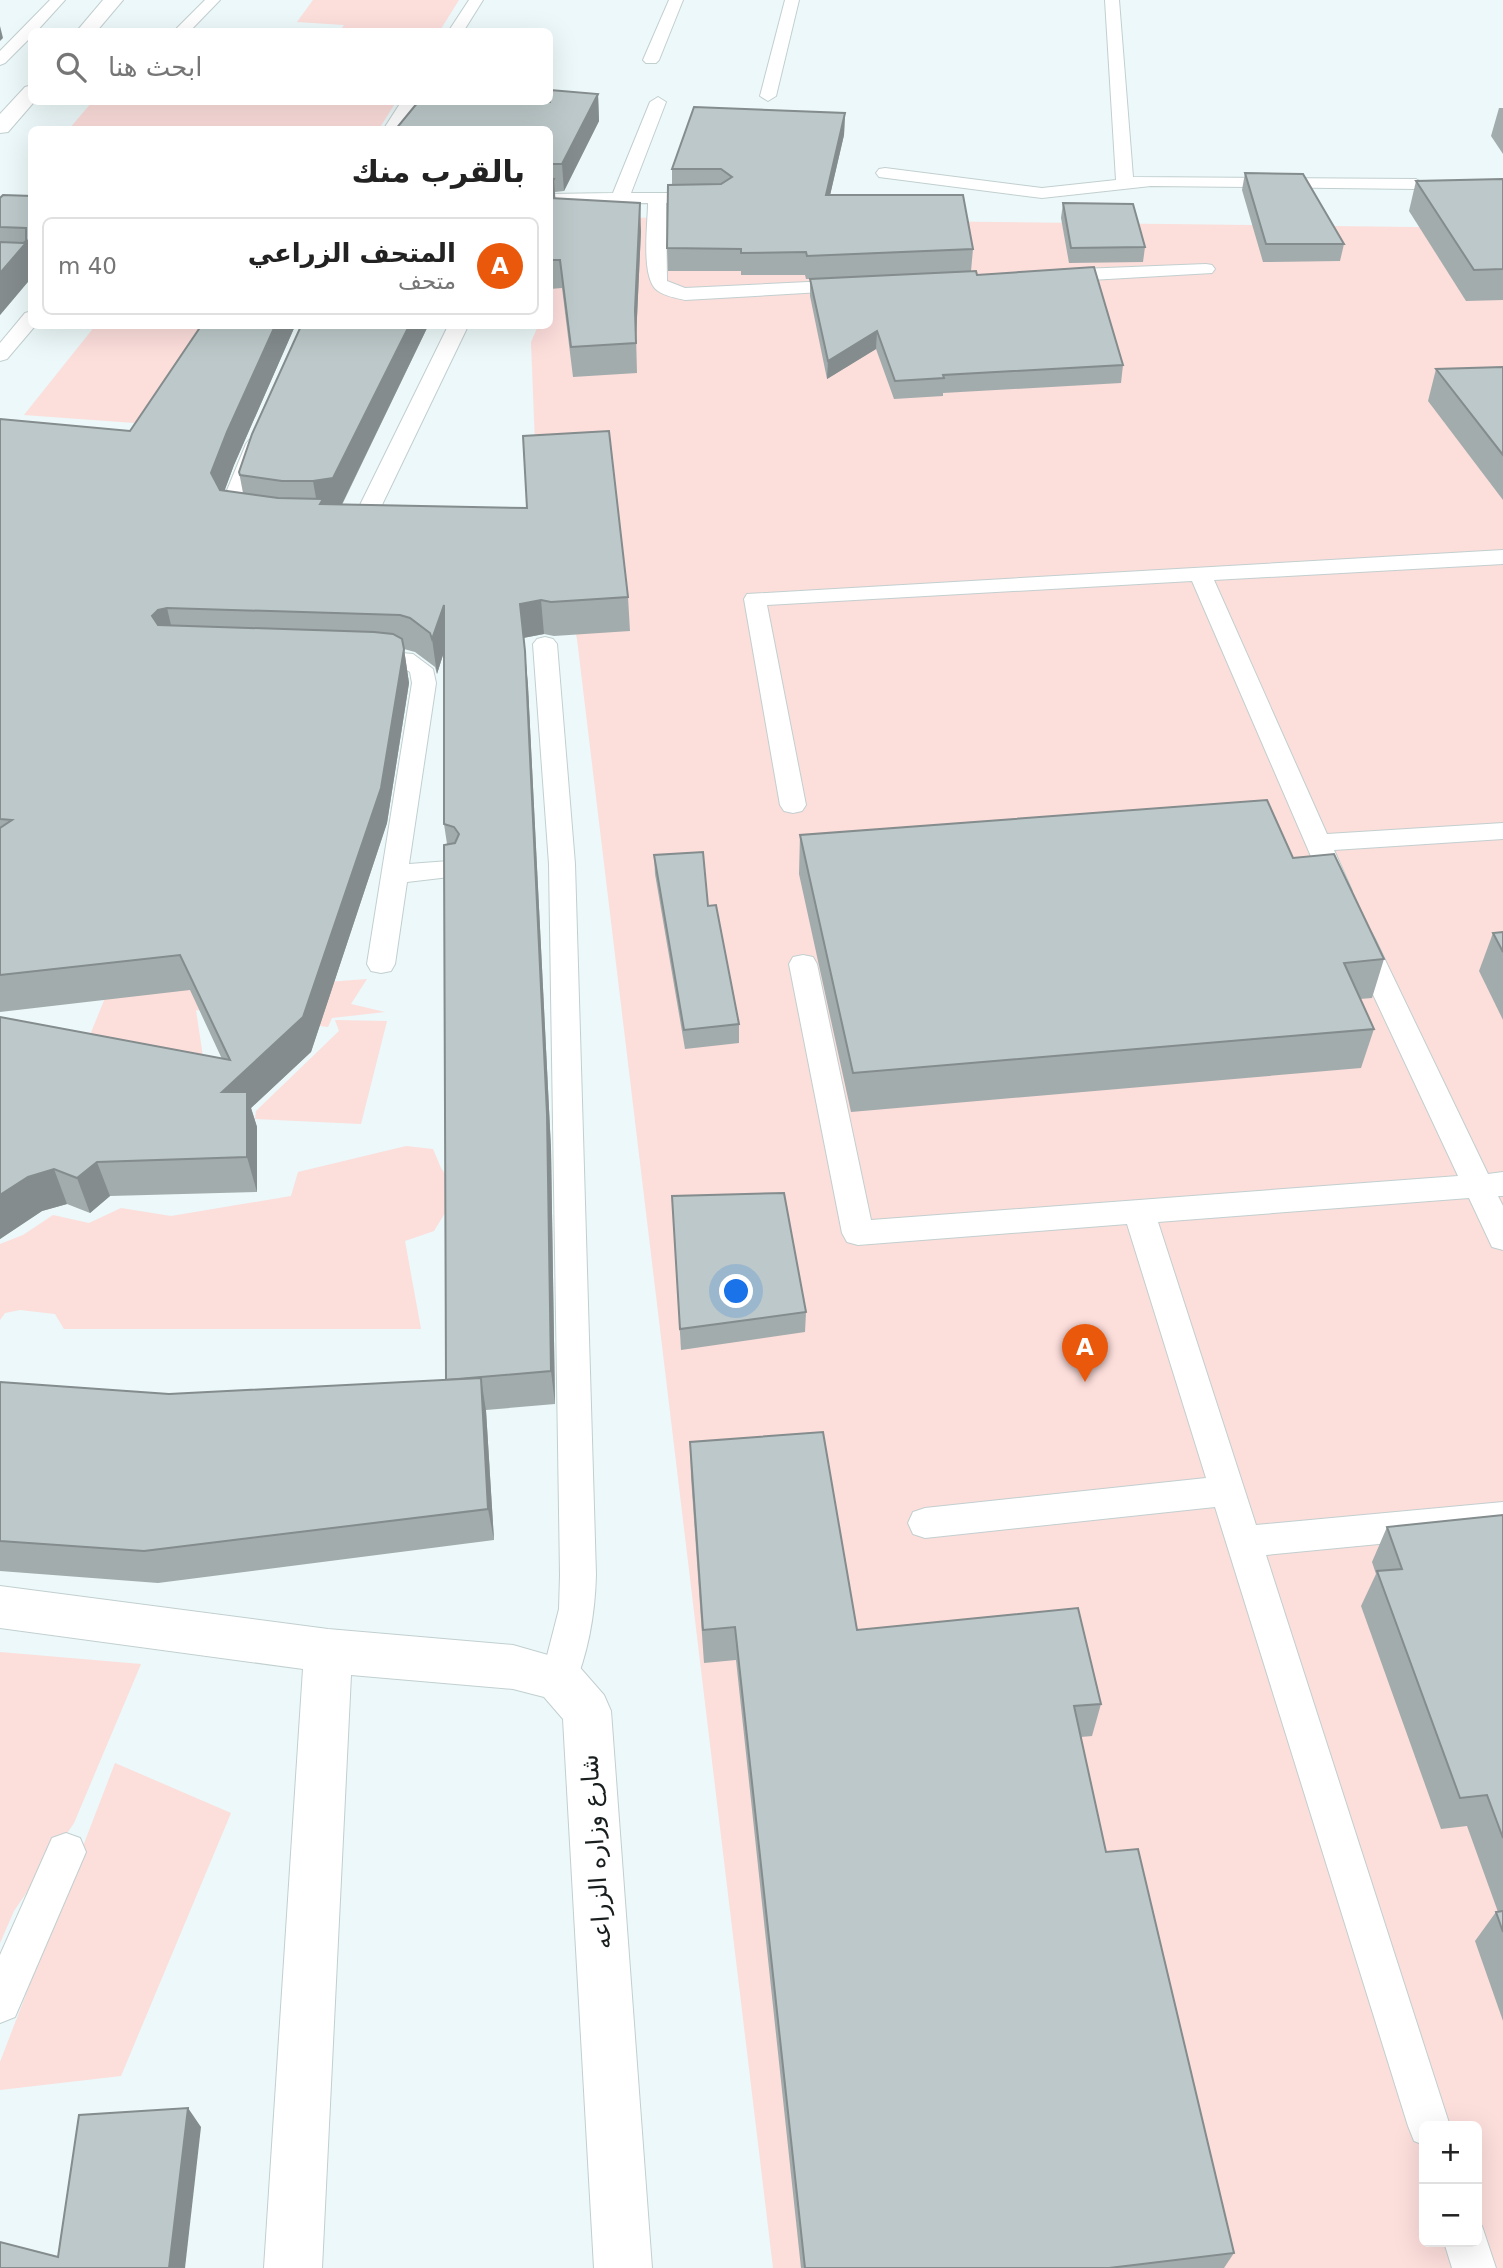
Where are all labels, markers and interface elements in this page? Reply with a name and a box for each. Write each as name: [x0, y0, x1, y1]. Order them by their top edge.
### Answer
search box: [28, 28, 553, 105]
icon: search: [52, 48, 90, 86]
text: ابحث هنا: [108, 52, 203, 82]
text: بالقرب منك: [352, 154, 525, 189]
text: المتحف الزراعي: [248, 238, 456, 268]
text: 40 m: [58, 253, 117, 279]
text: A: [491, 253, 509, 279]
text: متحف: [398, 268, 456, 294]
your location: [719, 1274, 753, 1308]
pin: A: [1062, 1324, 1108, 1382]
street label: شارع وزاره الزراعه: [575, 1754, 617, 1950]
map controls: [1419, 2121, 1482, 2247]
button: +: [1419, 2121, 1482, 2184]
button: −: [1419, 2184, 1482, 2247]

